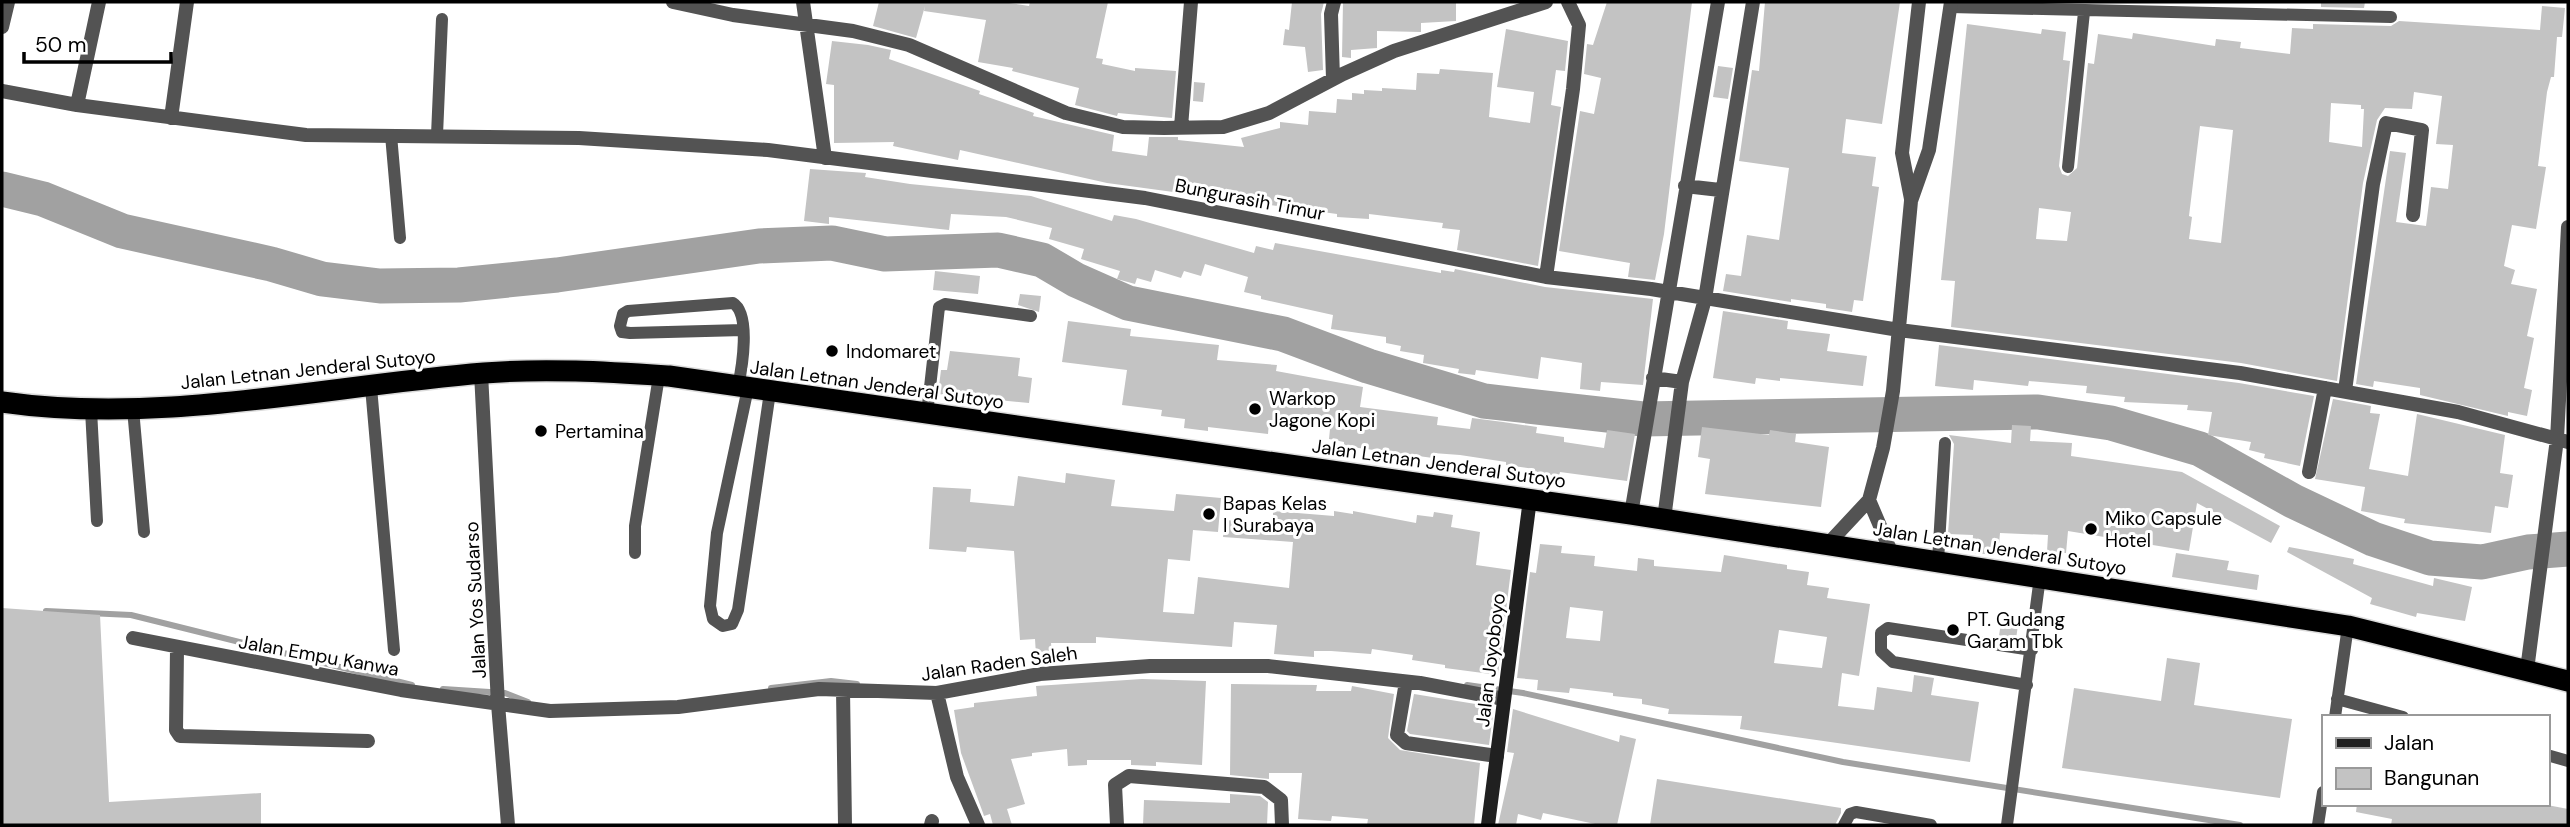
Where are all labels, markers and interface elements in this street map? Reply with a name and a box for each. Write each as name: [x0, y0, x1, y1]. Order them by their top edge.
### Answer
scale bar: [24, 21, 172, 65]
text: 50 m: [35, 31, 86, 59]
street label: Bungurasih Timur: [1173, 173, 1327, 226]
place label: Indomaret: [846, 339, 936, 364]
marker: Indomaret: [824, 343, 840, 359]
street label: Jalan Letnan Jenderal Sutoyo: [179, 344, 437, 395]
street label: Jalan Letnan Jenderal Sutoyo: [748, 354, 1006, 415]
place label: Warkop Jagone Kopi: [1269, 386, 1375, 433]
marker: Warkop Jagone Kopi: [1247, 401, 1263, 417]
place label: Pertamina: [555, 419, 644, 444]
marker: Pertamina: [533, 423, 549, 439]
street label: Jalan Letnan Jenderal Sutoyo: [1310, 433, 1568, 494]
place label: Bapas Kelas I Surabaya: [1223, 491, 1327, 538]
marker: Bapas Kelas I Surabaya: [1201, 506, 1217, 522]
place label: Miko Capsule Hotel: [2105, 506, 2222, 553]
street label: Jalan Letnan Jenderal Sutoyo: [1871, 516, 2128, 581]
street label: Jalan Yos Sudarso: [459, 521, 492, 679]
marker: Miko Capsule Hotel: [2083, 521, 2099, 537]
street label: Jalan Joyoboyo: [1470, 592, 1511, 728]
place label: PT. Gudang Garam Tbk: [1967, 607, 2065, 654]
marker: PT. Gudang Garam Tbk: [1945, 622, 1961, 638]
street label: Jalan Empu Kanwa: [237, 629, 401, 682]
street label: Jalan Raden Saleh: [919, 640, 1079, 687]
legend: [2322, 715, 2549, 806]
text: Jalan: [2384, 729, 2434, 757]
text: Bangunan: [2384, 764, 2479, 792]

